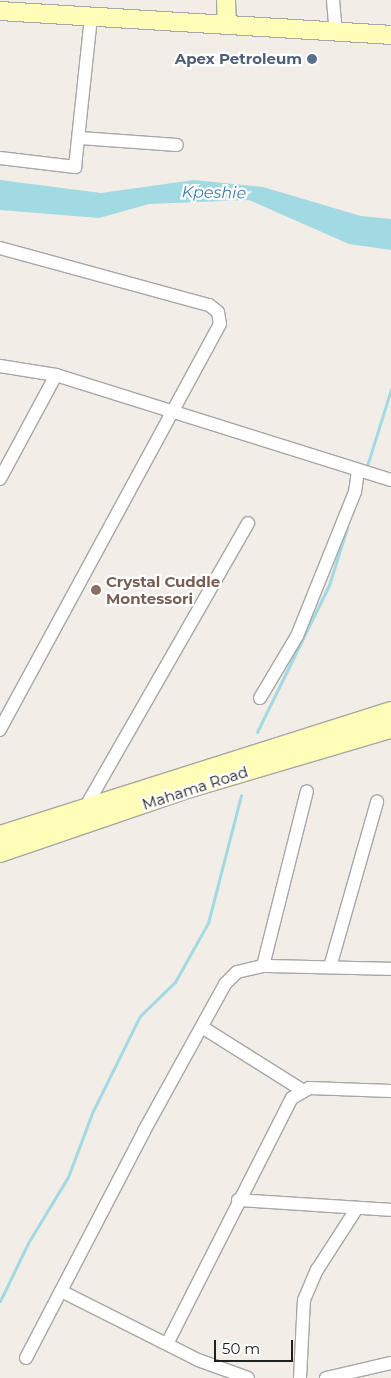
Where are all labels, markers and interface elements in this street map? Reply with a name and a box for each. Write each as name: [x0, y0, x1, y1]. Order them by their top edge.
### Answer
place label: Apex Petroleum: [175, 50, 302, 68]
marker: Apex Petroleum: [306, 53, 318, 65]
water label: Kpeshie: [182, 183, 246, 203]
place label: Crystal Cuddle Montessori: [106, 572, 220, 607]
marker: Crystal Cuddle Montessori: [90, 584, 102, 596]
street label: Mahama Road: [140, 762, 250, 814]
scale bar: [216, 1330, 295, 1362]
text: 50 m: [222, 1339, 260, 1358]

